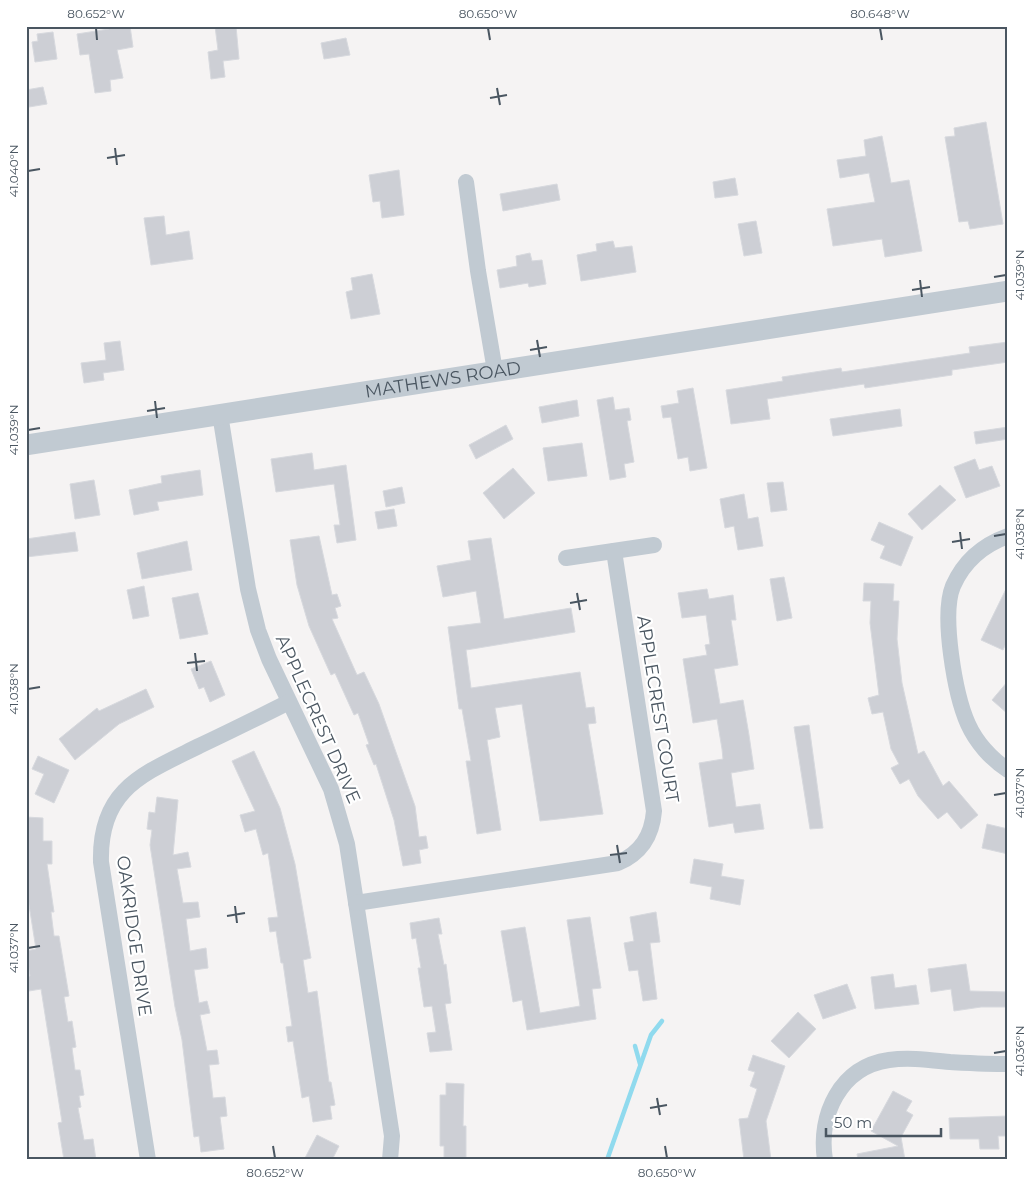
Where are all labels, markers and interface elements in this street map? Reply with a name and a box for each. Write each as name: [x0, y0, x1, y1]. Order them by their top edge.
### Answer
text: 80.652°W: [67, 6, 125, 21]
text: 80.650°W: [459, 6, 517, 21]
text: 80.648°W: [850, 6, 910, 21]
text: 41.040°N: [6, 144, 21, 198]
text: 41.039°N: [1012, 249, 1027, 301]
street label: MATHEWS ROAD: [363, 357, 522, 403]
text: 41.039°N: [6, 404, 21, 456]
text: 41.038°N: [1012, 508, 1027, 560]
street label: APPLECREST COURT: [632, 614, 684, 805]
street label: APPLECREST DRIVE: [271, 631, 365, 807]
text: 41.038°N: [6, 663, 21, 715]
text: 41.037°N: [1012, 768, 1027, 818]
street label: OAKRIDGE DRIVE: [112, 854, 156, 1018]
text: 41.037°N: [6, 923, 21, 973]
text: 41.036°N: [1012, 1026, 1027, 1076]
scale bar: [826, 1106, 942, 1138]
text: 50 m: [834, 1113, 872, 1132]
text: 80.652°W: [246, 1165, 304, 1180]
text: 80.650°W: [638, 1165, 696, 1180]

